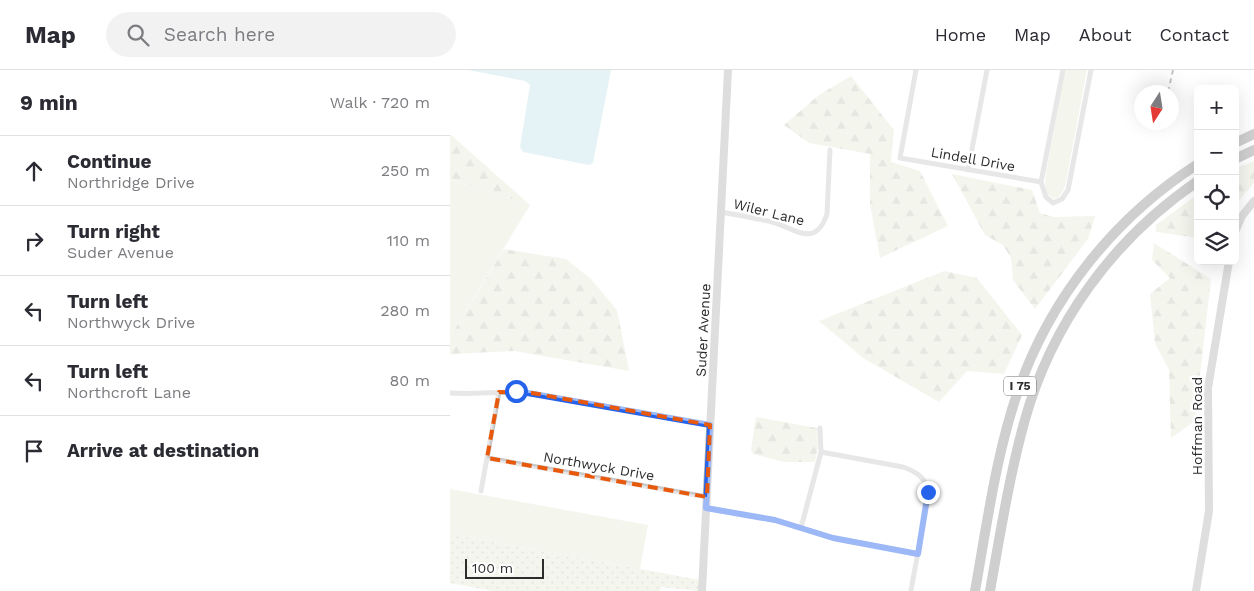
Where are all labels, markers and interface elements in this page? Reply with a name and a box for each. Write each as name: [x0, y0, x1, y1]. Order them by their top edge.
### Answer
search box: [106, 12, 456, 57]
text: Map: [25, 21, 76, 49]
icon: search: [124, 21, 152, 49]
text: Search here: [164, 23, 275, 46]
text: Home: [935, 24, 986, 45]
text: Map: [1014, 24, 1051, 45]
text: About: [1079, 24, 1131, 45]
text: Contact: [1159, 24, 1229, 45]
north arrow: [1134, 85, 1179, 130]
map controls: [1194, 85, 1239, 265]
button: +: [1194, 85, 1239, 130]
text: 9 min: [20, 90, 78, 115]
text: Walk · 720 m: [330, 93, 430, 112]
button: −: [1194, 130, 1239, 175]
street label: Lindell Drive: [930, 144, 1016, 174]
text: Continue: [67, 150, 151, 173]
icon: ahead: [20, 157, 48, 185]
text: 250 m: [381, 161, 430, 180]
text: Northridge Drive: [67, 173, 195, 192]
button: locate: [1194, 175, 1239, 220]
street label: Wiler Lane: [732, 195, 806, 229]
text: Turn right: [67, 220, 160, 243]
button: layers: [1194, 220, 1239, 265]
icon: right: [20, 227, 48, 255]
text: 110 m: [387, 231, 430, 250]
text: Suder Avenue: [67, 243, 174, 262]
street label: Suder Avenue: [693, 283, 713, 377]
text: Turn left: [67, 290, 148, 313]
icon: left: [20, 297, 48, 325]
text: 280 m: [380, 301, 430, 320]
text: Northwyck Drive: [67, 313, 195, 332]
text: Turn left: [67, 360, 148, 383]
icon: left: [20, 367, 48, 395]
text: 80 m: [389, 371, 430, 390]
road number: I 75: [1004, 376, 1036, 396]
street label: Hoffman Road: [1189, 377, 1205, 475]
route start: [505, 380, 528, 403]
text: Northcroft Lane: [67, 383, 191, 402]
icon: arrive: [20, 437, 48, 465]
text: Arrive at destination: [67, 439, 259, 462]
street label: Northwyck Drive: [542, 448, 656, 484]
route end: [917, 481, 940, 504]
scale bar: [465, 556, 544, 579]
text: 100 m: [472, 560, 513, 576]

